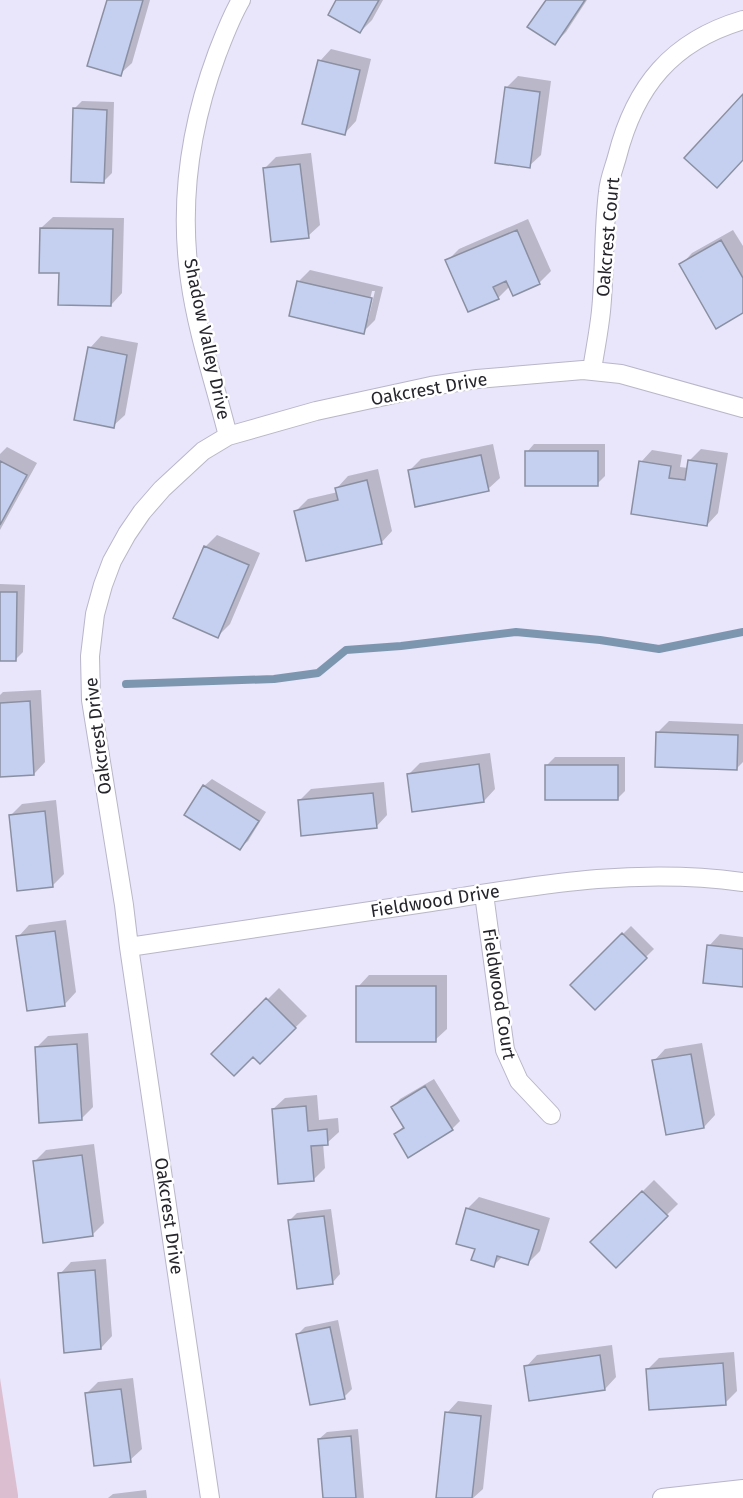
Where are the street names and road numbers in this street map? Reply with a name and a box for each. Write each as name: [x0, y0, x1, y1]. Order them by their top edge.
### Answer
street label: Oakcrest Court: [592, 176, 624, 298]
street label: Shadow Valley Drive: [179, 256, 235, 422]
street label: Oakcrest Drive: [369, 368, 489, 410]
street label: Oakcrest Drive: [80, 676, 116, 796]
street label: Fieldwood Drive: [369, 880, 501, 922]
street label: Fieldwood Court: [478, 927, 520, 1062]
street label: Oakcrest Drive: [150, 1156, 188, 1276]

